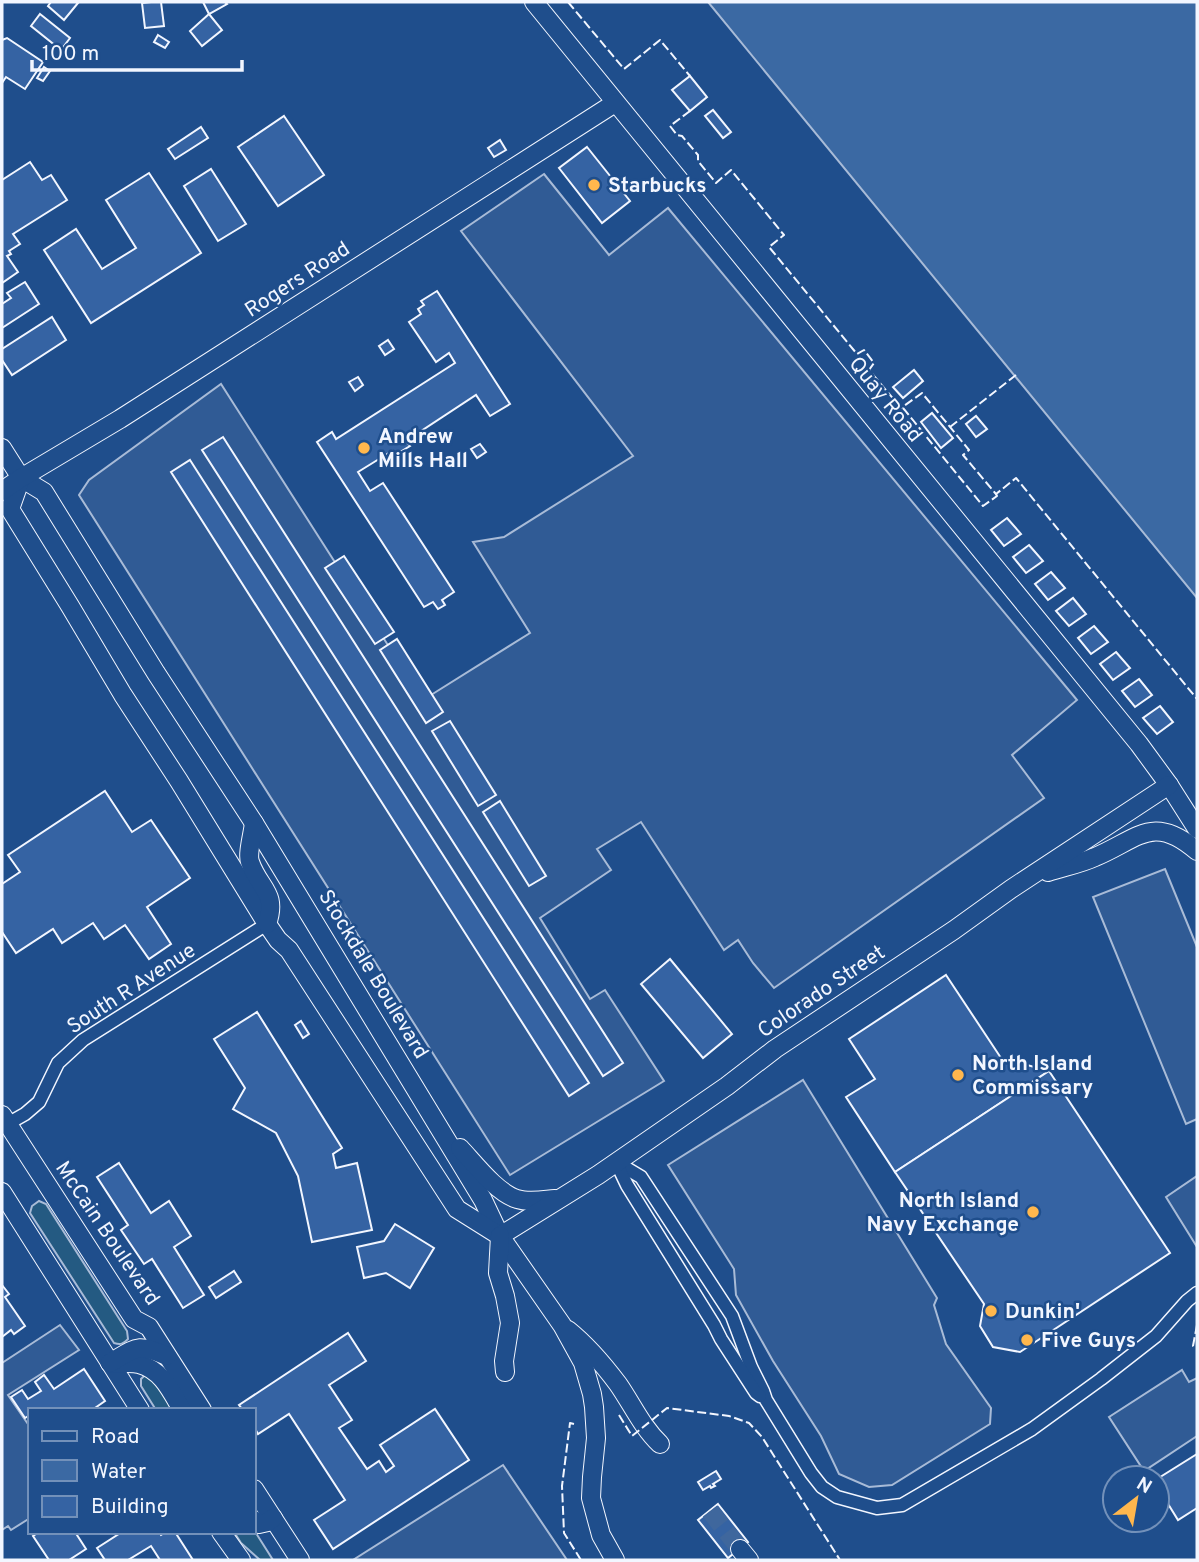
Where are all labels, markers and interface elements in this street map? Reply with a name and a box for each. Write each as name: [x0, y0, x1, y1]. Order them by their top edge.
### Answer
scale bar: [32, 28, 242, 72]
text: 100 m: [42, 41, 99, 68]
place label: Starbucks: [608, 173, 707, 200]
marker: Starbucks: [586, 177, 602, 193]
street label: Rogers Road: [240, 236, 356, 324]
street label: Quay Road: [842, 351, 928, 448]
place label: Andrew Mills Hall: [378, 424, 468, 475]
marker: Andrew Mills Hall: [356, 440, 372, 456]
street label: Stockdale Boulevard: [312, 885, 434, 1064]
street label: South R Avenue: [62, 938, 201, 1041]
street label: Colorado Street: [753, 940, 891, 1045]
place label: North Island Commissary: [972, 1051, 1093, 1102]
marker: North Island Commissary: [950, 1067, 966, 1083]
street label: McCain Boulevard: [48, 1156, 165, 1311]
place label: North Island Navy Exchange: [866, 1188, 1019, 1239]
marker: North Island Navy Exchange: [1025, 1204, 1041, 1220]
place label: Dunkin': [1005, 1299, 1080, 1326]
marker: Dunkin': [983, 1303, 999, 1319]
place label: Five Guys: [1041, 1328, 1136, 1355]
marker: Five Guys: [1019, 1332, 1035, 1348]
legend: [28, 1408, 256, 1534]
text: Road: [91, 1424, 140, 1451]
text: Water: [91, 1459, 146, 1486]
north arrow: [1101, 1464, 1171, 1534]
text: N: [1132, 1472, 1156, 1500]
text: Building: [91, 1494, 169, 1521]

